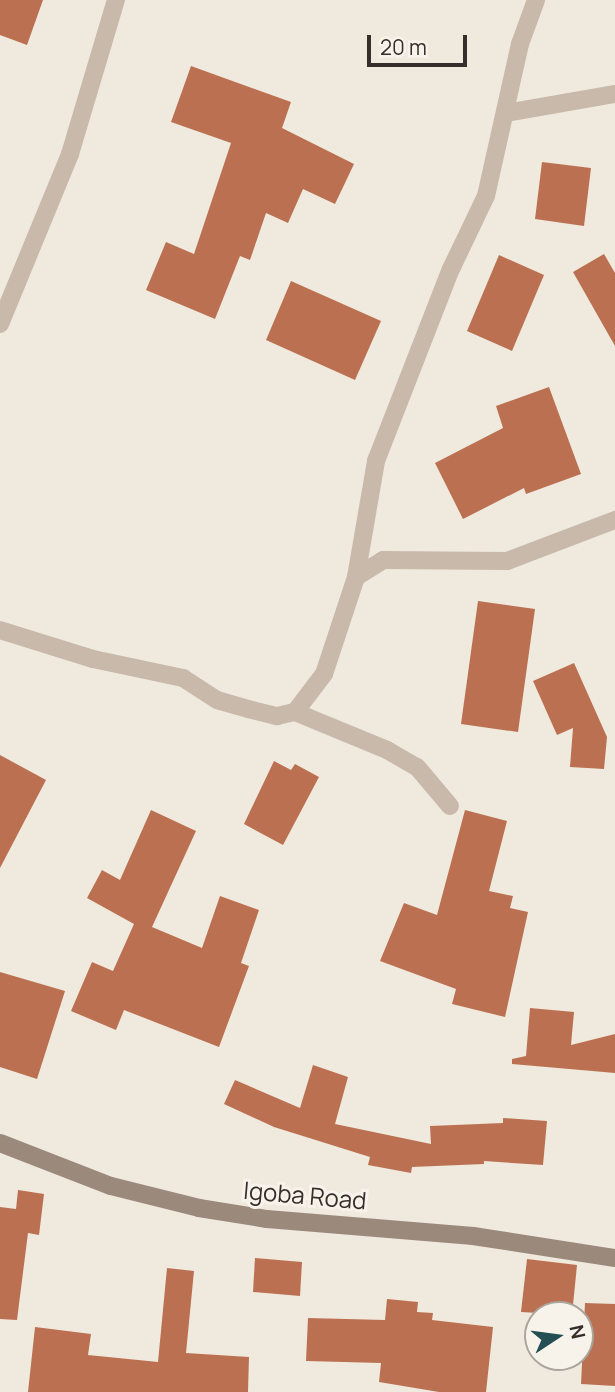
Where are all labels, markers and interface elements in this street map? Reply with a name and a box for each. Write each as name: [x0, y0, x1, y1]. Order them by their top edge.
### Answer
scale bar: [370, 21, 470, 65]
text: 20 m: [380, 33, 427, 61]
street label: Igoba Road: [242, 1175, 368, 1215]
north arrow: [524, 1301, 594, 1371]
text: N: [563, 1322, 592, 1341]

